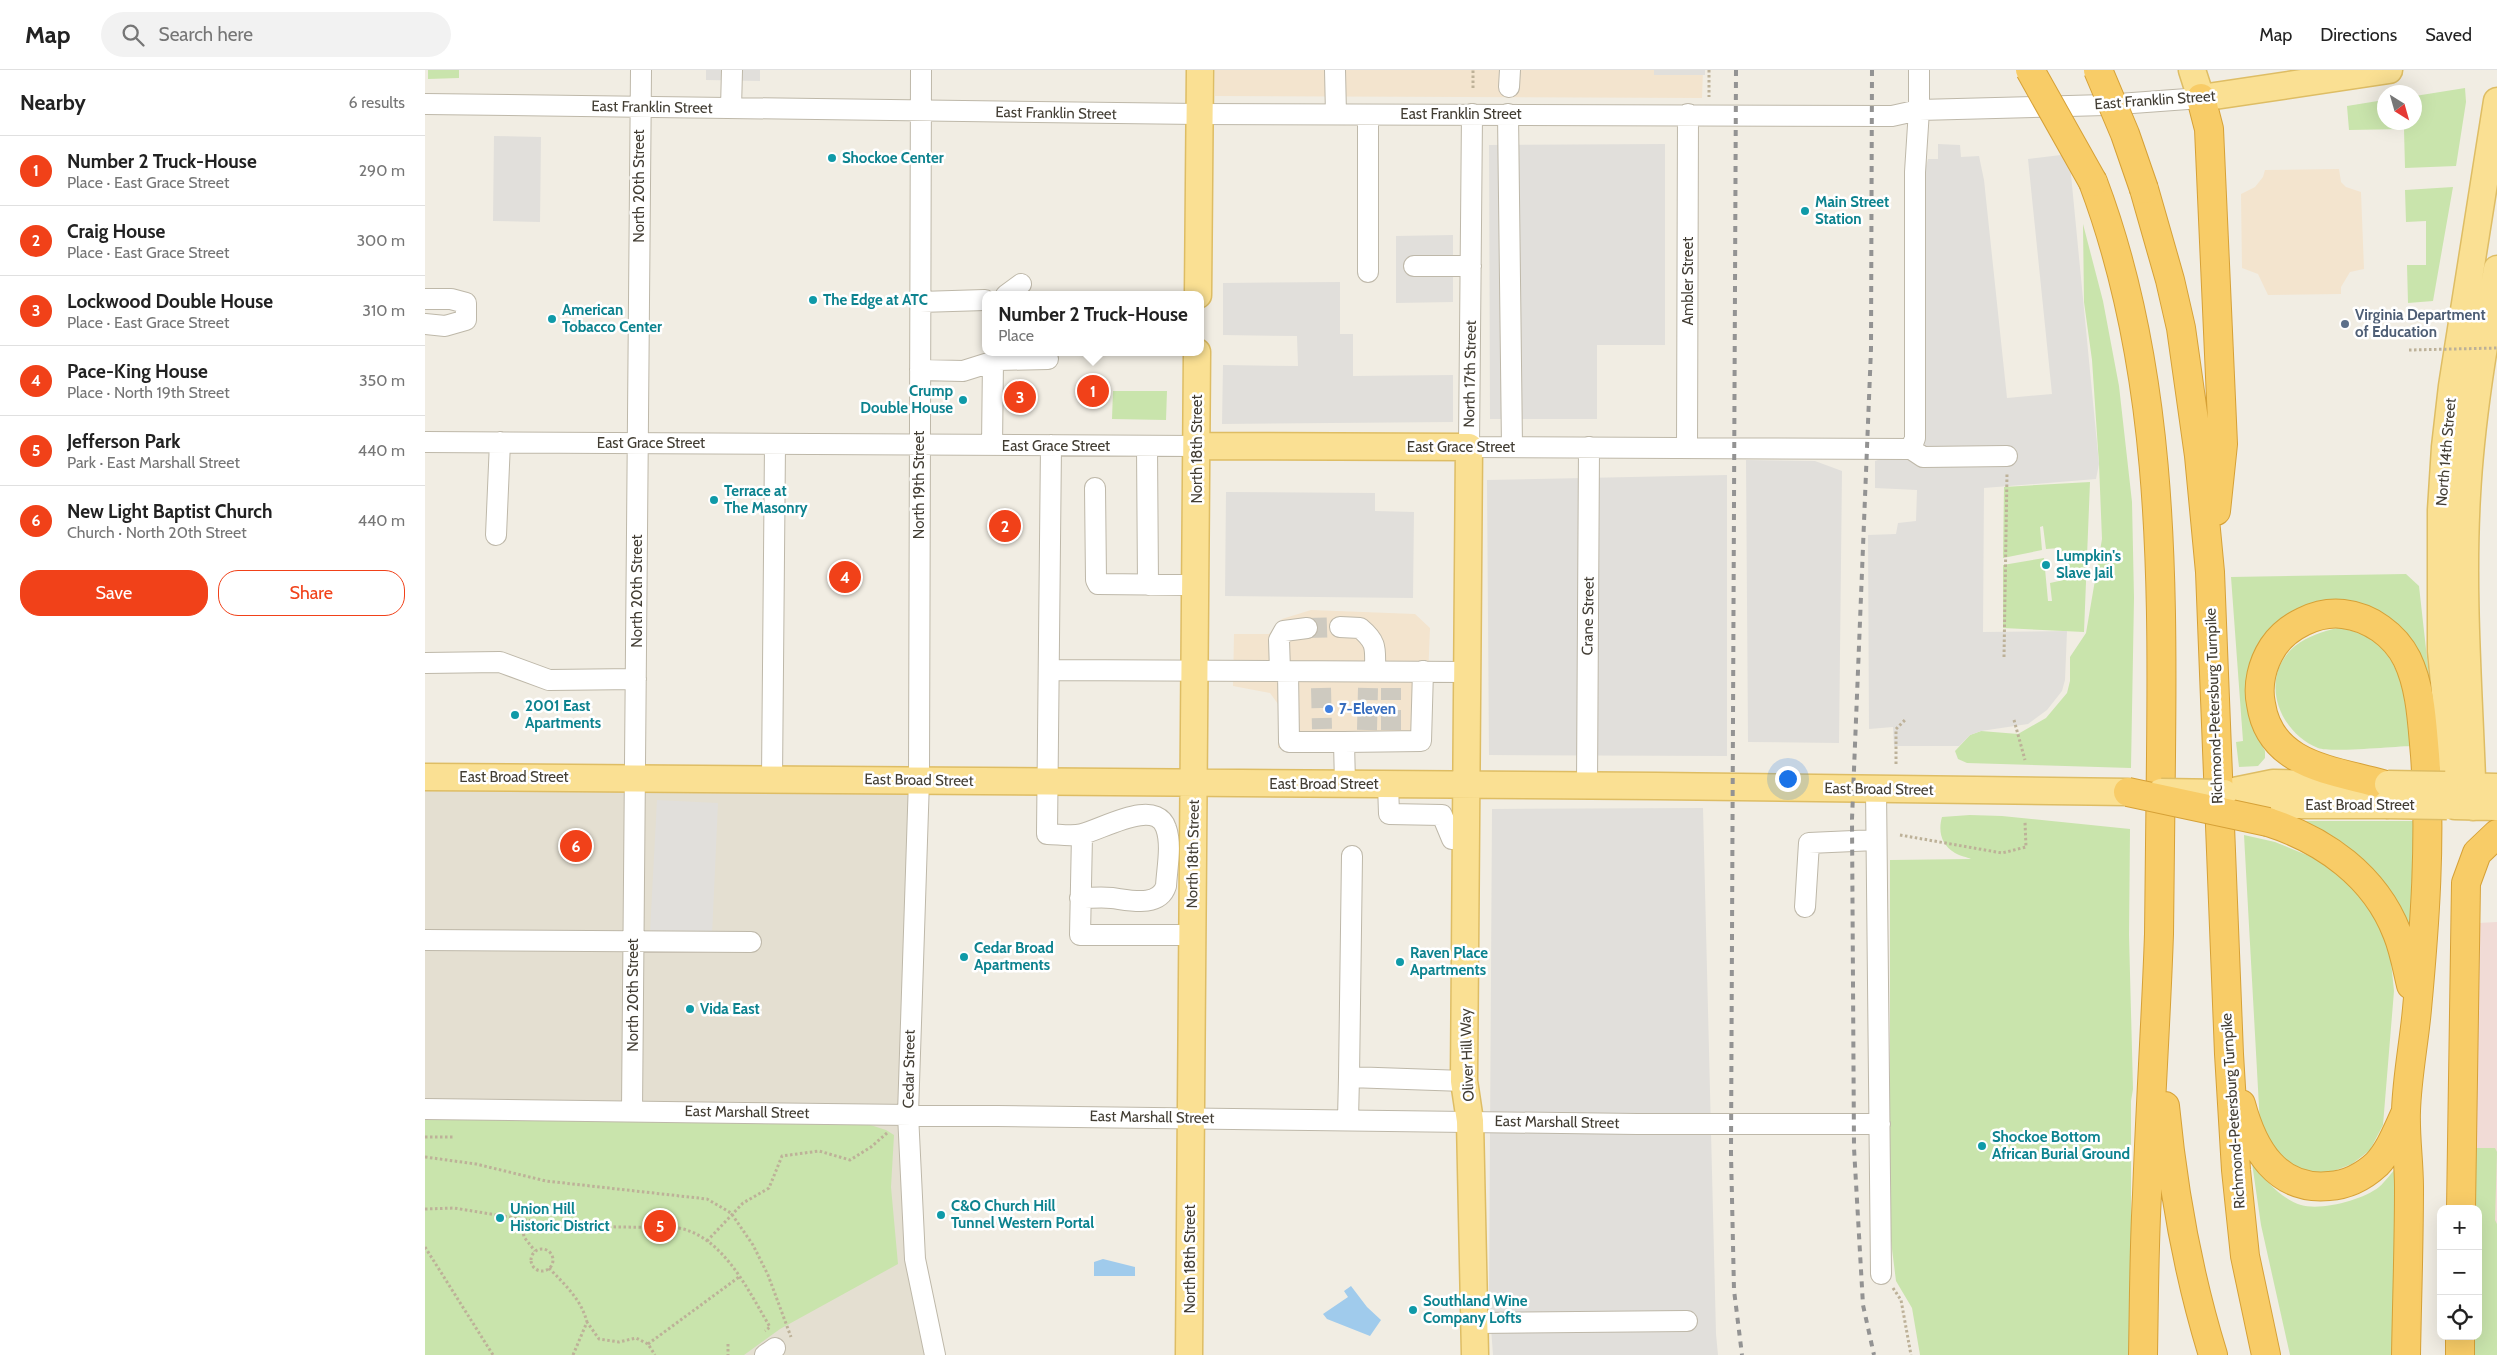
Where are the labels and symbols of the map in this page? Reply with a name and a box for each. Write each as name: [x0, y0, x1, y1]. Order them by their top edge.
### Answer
north arrow: [2377, 85, 2422, 130]
street label: East Franklin Street: [2094, 87, 2216, 113]
street label: East Franklin Street: [591, 97, 713, 117]
street label: East Franklin Street: [995, 103, 1117, 123]
street label: East Franklin Street: [1400, 105, 1522, 123]
street label: North 20th Street: [630, 129, 648, 243]
place label: Shockoe Center: [842, 149, 944, 167]
marker: Shockoe Center: [826, 152, 838, 164]
place label: Main Street Station: [1815, 193, 1889, 228]
marker: Main Street Station: [1799, 205, 1811, 217]
street label: Ambler Street: [1679, 237, 1697, 325]
place label: The Edge at ATC: [823, 291, 928, 309]
marker: The Edge at ATC: [807, 294, 819, 306]
place label: American Tobacco Center: [562, 301, 662, 336]
place label: Virginia Department of Education: [2355, 306, 2486, 341]
marker: American Tobacco Center: [546, 313, 558, 325]
marker: Virginia Department of Education: [2339, 318, 2351, 330]
street label: North 17th Street: [1460, 320, 1480, 428]
pin: 1: [1077, 372, 1109, 410]
pin: 3: [1004, 378, 1036, 416]
place label: Crump Double House: [860, 382, 953, 417]
marker: Crump Double House: [957, 394, 969, 406]
street label: North 18th Street: [1188, 395, 1206, 504]
street label: North 14th Street: [2432, 397, 2460, 507]
street label: North 19th Street: [910, 431, 928, 539]
street label: East Grace Street: [597, 434, 705, 452]
street label: East Grace Street: [1002, 437, 1110, 455]
street label: East Grace Street: [1407, 438, 1515, 456]
place label: Terrace at The Masonry: [724, 482, 809, 517]
marker: Terrace at The Masonry: [708, 494, 720, 506]
pin: 2: [989, 507, 1021, 545]
street label: North 20th Street: [628, 534, 646, 648]
place label: Lumpkin's Slave Jail: [2056, 547, 2121, 582]
pin: 4: [829, 558, 861, 596]
marker: Lumpkin's Slave Jail: [2040, 559, 2052, 571]
street label: Crane Street: [1578, 576, 1598, 656]
street label: Richmond-Petersburg Turnpike: [2202, 607, 2226, 804]
place label: 2001 East Apartments: [525, 697, 601, 732]
place label: 7-Eleven: [1339, 700, 1396, 718]
marker: 7-Eleven: [1323, 703, 1335, 715]
marker: 2001 East Apartments: [509, 709, 521, 721]
your location: [1775, 766, 1801, 792]
street label: East Broad Street: [459, 768, 569, 786]
street label: East Broad Street: [864, 770, 974, 790]
street label: East Broad Street: [1269, 775, 1379, 793]
street label: East Broad Street: [1824, 779, 1934, 799]
street label: East Broad Street: [2305, 796, 2415, 814]
street label: North 18th Street: [1183, 799, 1203, 909]
pin: 6: [560, 827, 592, 865]
street label: North 20th Street: [624, 938, 642, 1052]
place label: Cedar Broad Apartments: [974, 939, 1054, 974]
place label: Raven Place Apartments: [1410, 944, 1488, 979]
marker: Cedar Broad Apartments: [958, 951, 970, 963]
marker: Raven Place Apartments: [1394, 956, 1406, 968]
place label: Vida East: [700, 1000, 760, 1018]
marker: Vida East: [684, 1003, 696, 1015]
street label: Oliver Hill Way: [1456, 1008, 1478, 1102]
street label: Richmond-Petersburg Turnpike: [2217, 1012, 2249, 1209]
street label: Cedar Street: [899, 1029, 919, 1109]
street label: East Marshall Street: [684, 1102, 810, 1122]
street label: East Marshall Street: [1089, 1107, 1215, 1127]
street label: East Marshall Street: [1494, 1112, 1620, 1132]
place label: Shockoe Bottom African Burial Ground: [1992, 1128, 2130, 1163]
marker: Shockoe Bottom African Burial Ground: [1976, 1140, 1988, 1152]
place label: C&O Church Hill Tunnel Western Portal: [951, 1197, 1094, 1232]
place label: Union Hill Historic District: [510, 1200, 610, 1235]
street label: North 18th Street: [1181, 1205, 1199, 1314]
pin: 5: [644, 1207, 676, 1245]
marker: C&O Church Hill Tunnel Western Portal: [935, 1209, 947, 1221]
marker: Union Hill Historic District: [494, 1212, 506, 1224]
place label: Southland Wine Company Lofts: [1423, 1292, 1528, 1327]
marker: Southland Wine Company Lofts: [1407, 1304, 1419, 1316]

